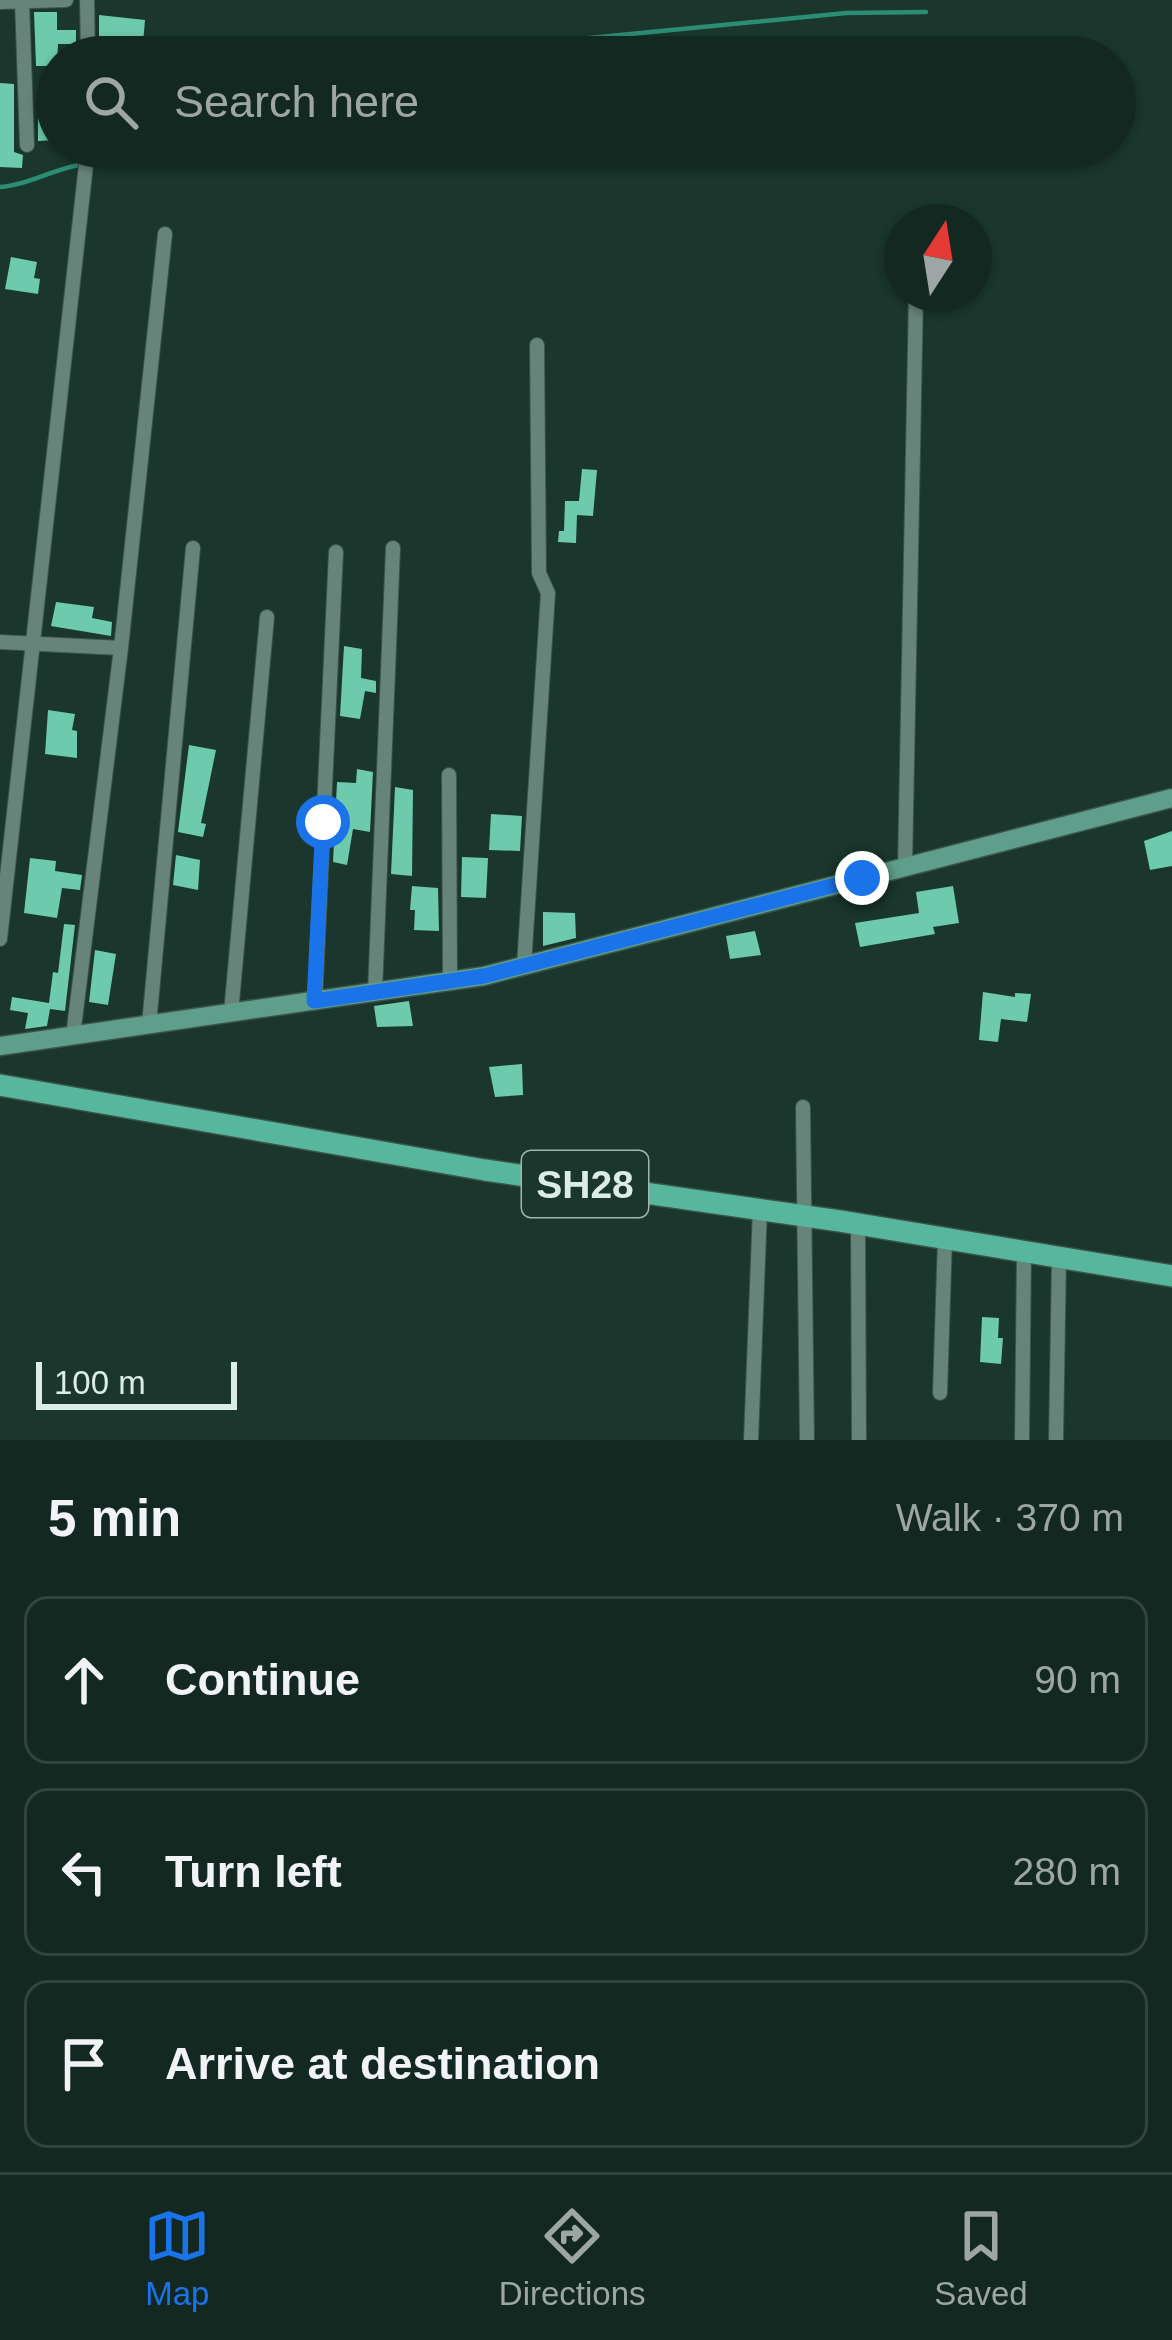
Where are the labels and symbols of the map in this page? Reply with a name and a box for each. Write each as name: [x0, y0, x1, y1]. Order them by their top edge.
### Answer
north arrow: [884, 204, 992, 312]
route start: [296, 795, 350, 849]
route end: [835, 851, 889, 905]
road number: SH28: [522, 1151, 648, 1217]
scale bar: [36, 1356, 237, 1409]

